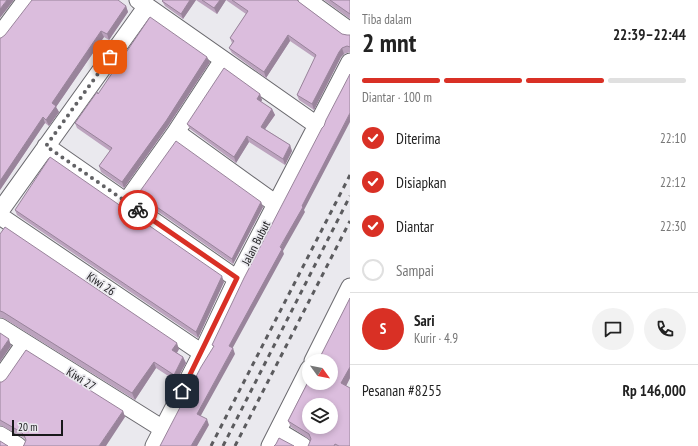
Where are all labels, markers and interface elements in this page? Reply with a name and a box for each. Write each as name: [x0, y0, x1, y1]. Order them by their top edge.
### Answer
text: Tiba dalam: [362, 11, 412, 28]
text: 22:39–22:44: [613, 25, 686, 44]
text: 2 mnt: [362, 26, 416, 59]
pin: [93, 40, 127, 74]
icon: bag: [99, 46, 121, 68]
text: Diantar · 100 m: [362, 89, 432, 106]
icon: check: [362, 127, 384, 149]
text: Diterima: [396, 129, 440, 148]
text: 22:10: [660, 130, 686, 147]
icon: check: [362, 171, 384, 193]
text: Disiapkan: [396, 173, 446, 192]
text: 22:12: [660, 174, 686, 191]
courier: [118, 190, 158, 230]
icon: bike: [127, 199, 149, 221]
icon: check: [362, 215, 384, 237]
text: Diantar: [396, 217, 434, 236]
street label: Jalan Bubut: [238, 218, 273, 268]
text: 22:30: [660, 218, 686, 235]
text: Sampai: [396, 261, 434, 280]
street label: Kiwi 26: [84, 269, 119, 299]
button: chat: [592, 308, 634, 350]
button: phone: [644, 308, 686, 350]
text: Sari: [414, 311, 435, 330]
text: S: [380, 319, 386, 338]
text: Kurir · 4.9: [414, 330, 458, 347]
north arrow: [302, 354, 338, 390]
map controls: [302, 354, 338, 434]
street label: Kiwi 27: [64, 364, 99, 393]
pin: [165, 374, 199, 408]
icon: home: [171, 380, 193, 402]
text: Pesanan #8255: [362, 381, 442, 400]
text: Rp 146,000: [622, 381, 686, 400]
button: layers: [302, 398, 338, 434]
scale bar: [12, 418, 63, 437]
text: 20 m: [18, 420, 37, 434]

